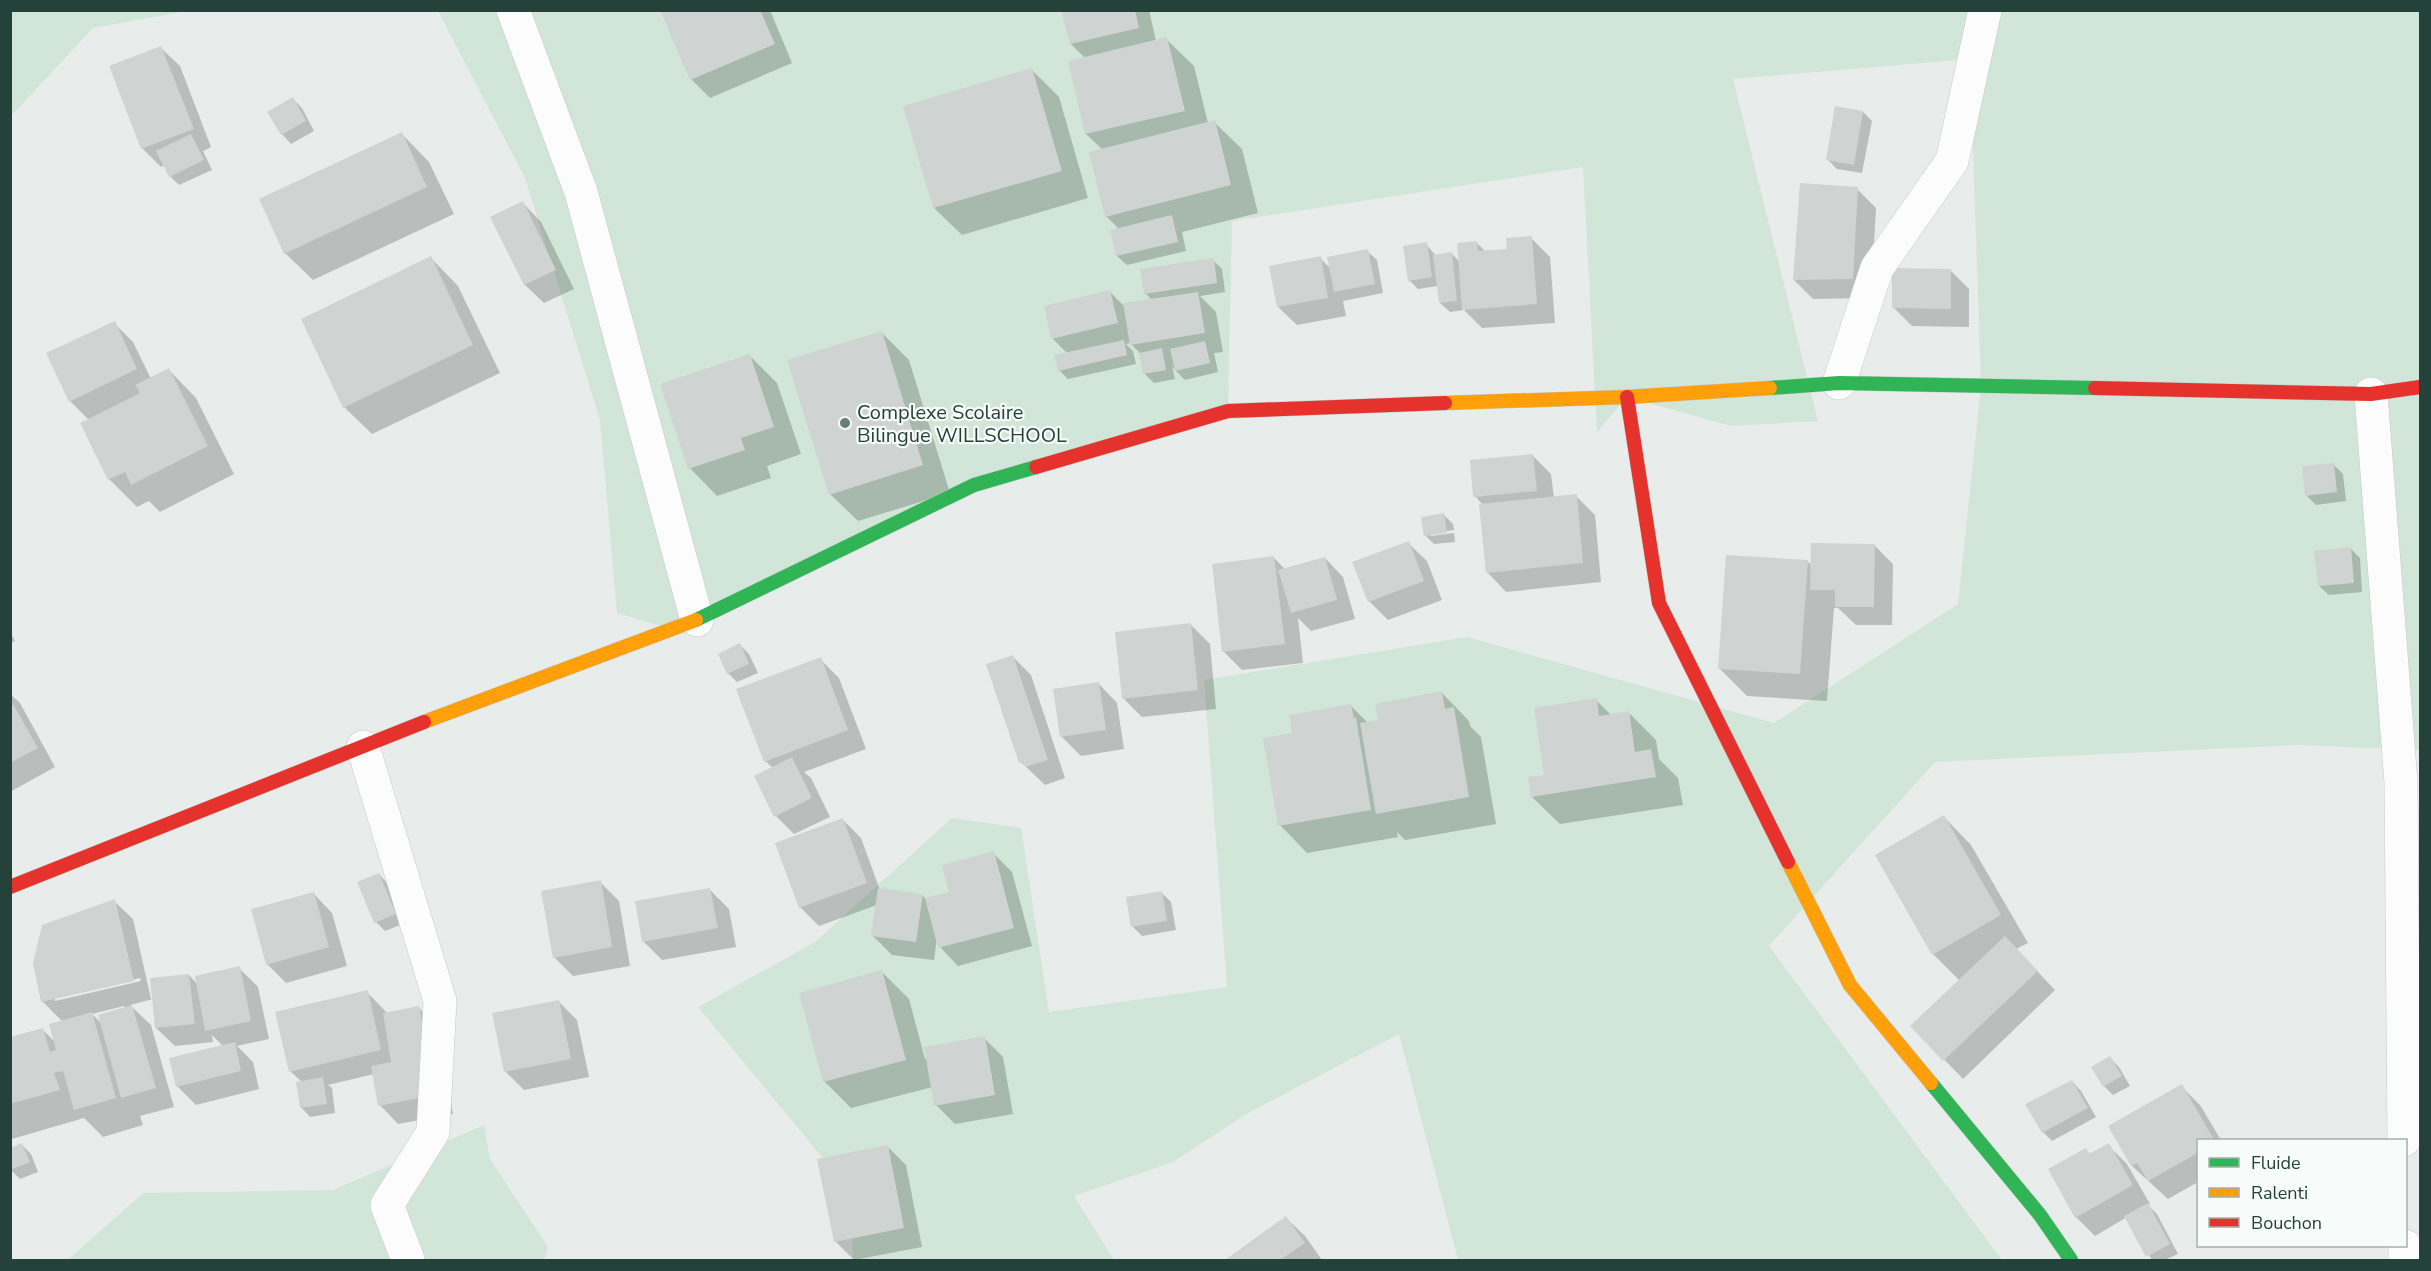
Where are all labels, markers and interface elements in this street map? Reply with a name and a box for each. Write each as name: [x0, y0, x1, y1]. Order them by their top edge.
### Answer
place label: Complexe Scolaire Bilingue WILLSCHOOL: [857, 399, 1067, 449]
marker: Complexe Scolaire Bilingue WILLSCHOOL: [838, 416, 852, 430]
legend: [2197, 1139, 2407, 1247]
text: Fluide: [2251, 1151, 2301, 1175]
text: Ralenti: [2251, 1181, 2308, 1205]
text: Bouchon: [2251, 1211, 2322, 1235]

